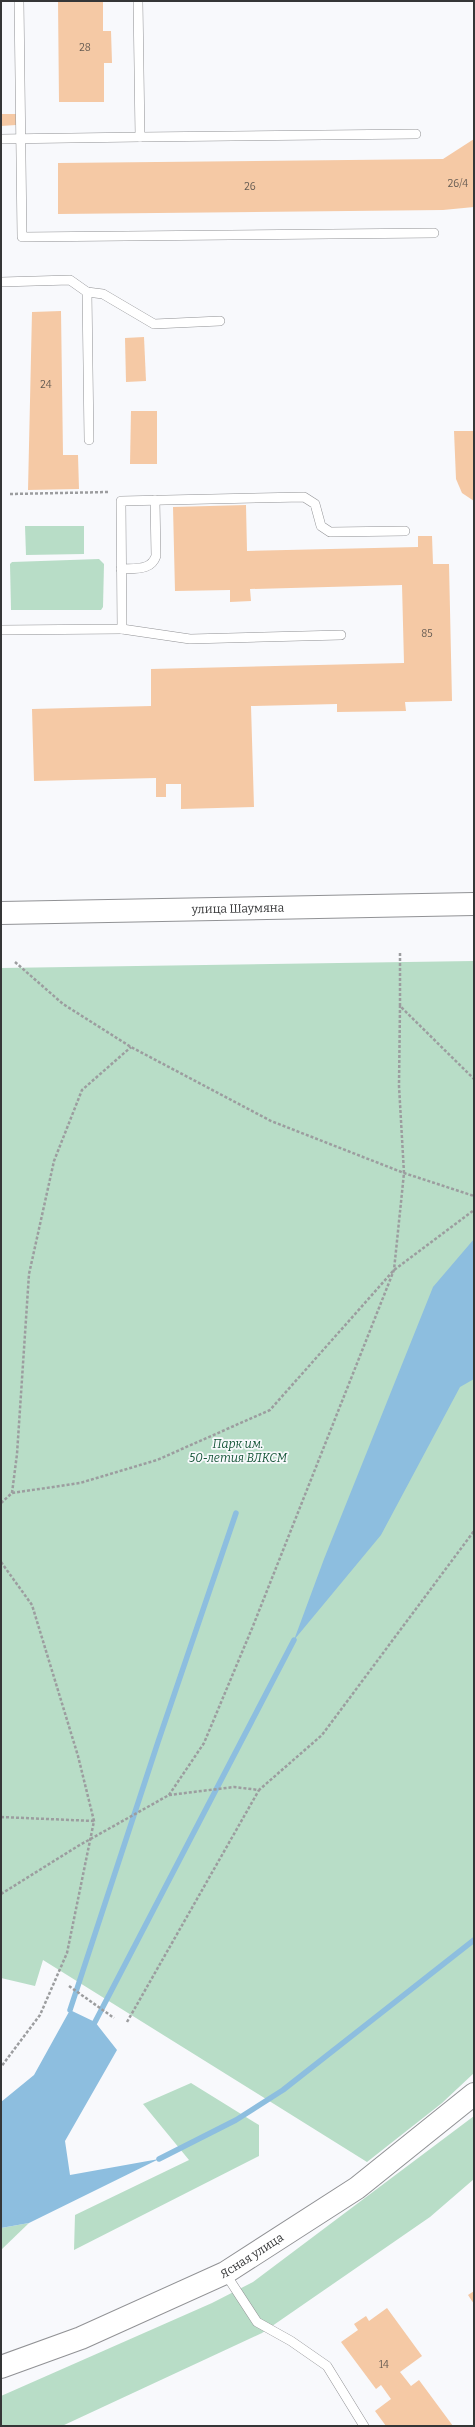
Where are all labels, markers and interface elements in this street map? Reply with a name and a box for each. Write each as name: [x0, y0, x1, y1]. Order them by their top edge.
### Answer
house number: 28: [79, 42, 91, 54]
house number: 26/4: [448, 178, 468, 190]
house number: 26: [244, 181, 256, 193]
house number: 24: [40, 379, 52, 391]
house number: 85: [421, 628, 433, 640]
street label: улица Шаумяна: [191, 901, 285, 916]
park label: Парк им. 50-летия ВЛКСМ: [189, 1437, 288, 1465]
street label: Ясная улица: [218, 2230, 286, 2281]
house number: 14: [379, 2359, 389, 2371]

